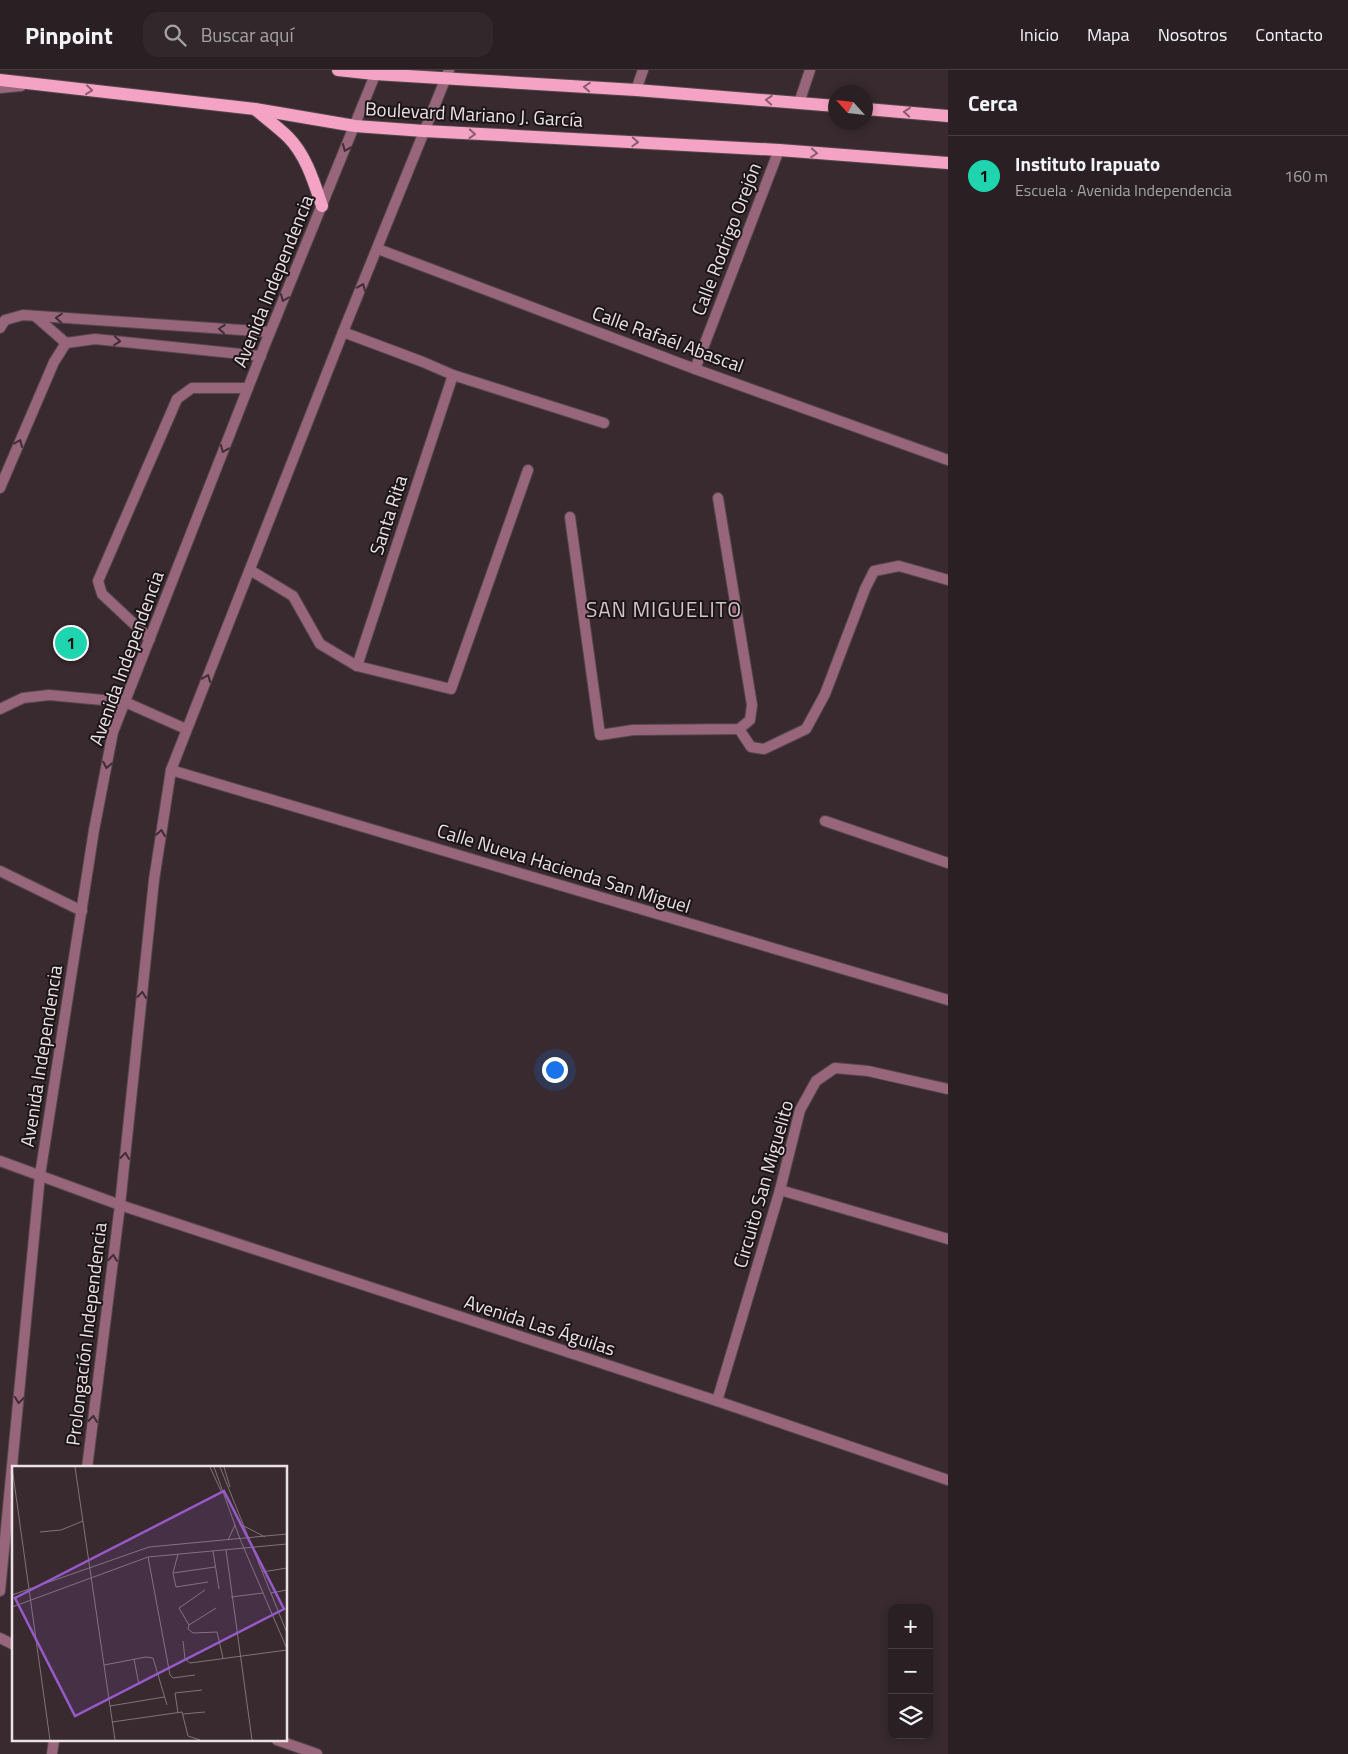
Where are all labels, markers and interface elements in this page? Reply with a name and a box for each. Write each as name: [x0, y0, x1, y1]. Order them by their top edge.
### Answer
search box: [143, 12, 493, 57]
text: Pinpoint: [25, 17, 113, 53]
text: Buscar aquí: [201, 20, 294, 49]
icon: search: [161, 21, 189, 49]
text: Inicio: [1020, 21, 1059, 48]
text: Mapa: [1087, 21, 1130, 48]
text: Nosotros: [1158, 21, 1227, 48]
text: Contacto: [1255, 21, 1323, 48]
one-way arrow: [583, 81, 591, 92]
one-way arrow: [86, 84, 94, 95]
north arrow: [828, 85, 873, 130]
text: Cerca: [968, 87, 1018, 119]
street label: Boulevard Mariano J. García: [364, 93, 584, 134]
one-way arrow: [765, 95, 773, 106]
one-way arrow: [902, 107, 910, 118]
one-way arrow: [468, 128, 476, 139]
one-way arrow: [631, 137, 639, 148]
one-way arrow: [342, 143, 352, 152]
one-way arrow: [810, 147, 818, 158]
text: Instituto Irapuato: [1015, 149, 1160, 178]
street label: Calle Rodrigo Orejón: [683, 158, 768, 319]
text: 1: [980, 164, 988, 188]
text: 160 m: [1284, 164, 1328, 188]
text: Escuela · Avenida Independencia: [1015, 178, 1232, 202]
street label: Avenida Independencia: [225, 190, 321, 371]
one-way arrow: [355, 283, 366, 292]
one-way arrow: [280, 293, 290, 302]
street label: Calle Rafaél Abascal: [588, 298, 748, 379]
one-way arrow: [55, 312, 63, 323]
one-way arrow: [217, 323, 225, 334]
one-way arrow: [113, 335, 121, 346]
one-way arrow: [13, 439, 24, 448]
one-way arrow: [220, 444, 230, 453]
street label: Santa Rita: [361, 471, 414, 559]
street label: Avenida Independencia: [80, 566, 171, 749]
district label: SAN MIGUELITO: [586, 593, 742, 625]
pin: 1: [55, 624, 87, 662]
one-way arrow: [200, 674, 211, 683]
one-way arrow: [102, 761, 112, 769]
street label: Calle Nueva Hacienda San Miguel: [434, 815, 695, 920]
one-way arrow: [155, 829, 166, 837]
street label: Avenida Independencia: [12, 962, 69, 1149]
one-way arrow: [136, 990, 147, 998]
your location: [542, 1057, 568, 1083]
street label: Circuito San Miguelito: [725, 1097, 800, 1271]
one-way arrow: [119, 1152, 130, 1160]
street label: Prolongación Independencia: [57, 1220, 114, 1447]
one-way arrow: [107, 1254, 118, 1262]
street label: Avenida Las Águilas: [461, 1286, 620, 1363]
one-way arrow: [14, 1396, 25, 1404]
one-way arrow: [87, 1415, 98, 1423]
inset map: [12, 1466, 288, 1742]
map controls: [888, 1604, 933, 1739]
button: +: [888, 1604, 933, 1649]
button: −: [888, 1649, 933, 1694]
button: layers: [888, 1694, 933, 1739]

